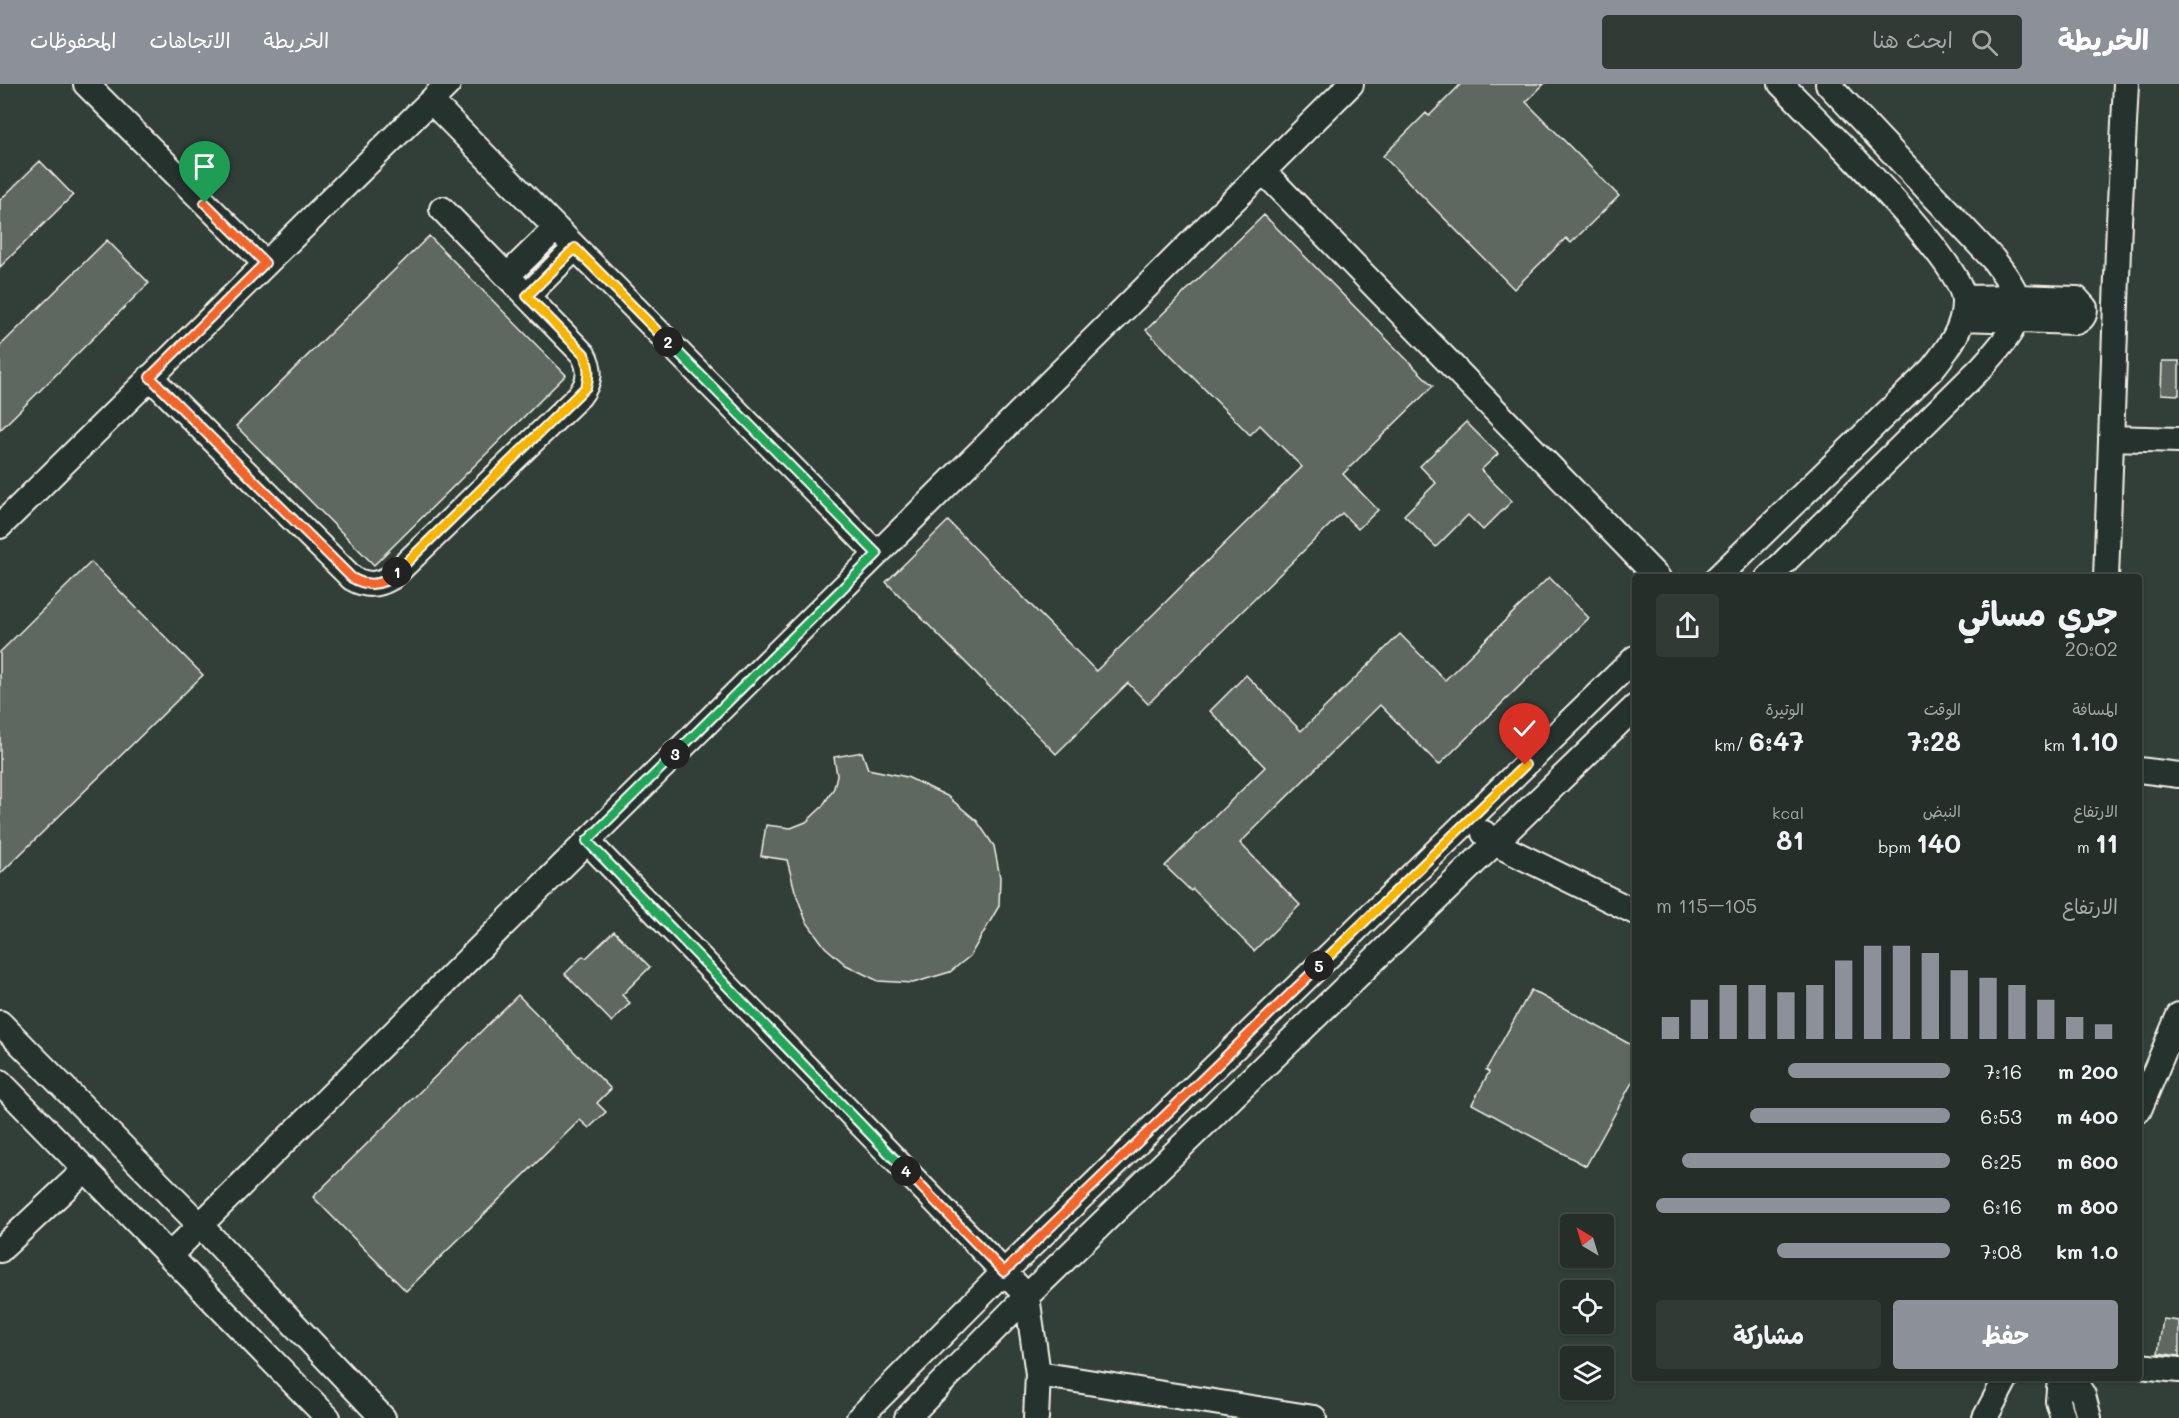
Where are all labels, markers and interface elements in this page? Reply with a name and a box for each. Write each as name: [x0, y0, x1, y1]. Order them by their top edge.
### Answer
search box: [1602, 15, 2022, 69]
text: الخريطة: [2058, 21, 2149, 57]
text: ابحث هنا: [1872, 25, 1953, 54]
text: المحفوظات: [30, 26, 116, 53]
text: الاتجاهات: [149, 26, 231, 53]
text: الخريطة: [264, 26, 329, 53]
icon: search: [1968, 26, 2001, 59]
pin: [179, 141, 230, 203]
icon: arrive: [188, 150, 221, 183]
pin: 2: [653, 327, 683, 357]
text: 2: [664, 331, 672, 352]
pin: 1: [382, 557, 412, 587]
text: 1: [393, 561, 401, 582]
text: جري مسائي: [1958, 591, 2118, 634]
button: share: [1656, 594, 1719, 657]
text: 20:02: [2065, 635, 2118, 661]
text: الوتيرة: [1765, 698, 1804, 719]
text: الوقت: [1924, 698, 1961, 719]
text: المسافة: [2072, 698, 2118, 719]
pin: [1499, 703, 1550, 765]
icon: check: [1508, 712, 1541, 745]
text: 6:47: [1749, 724, 1804, 758]
text: 7:28: [1908, 724, 1961, 758]
text: 1.10: [2070, 724, 2118, 758]
text: /km: [1714, 734, 1749, 755]
text: km: [2044, 734, 2070, 755]
pin: 3: [660, 739, 690, 769]
text: 3: [670, 743, 680, 764]
text: النبض: [1923, 800, 1961, 821]
text: الارتفاع: [2073, 800, 2118, 821]
text: kcal: [1772, 802, 1804, 823]
text: 81: [1776, 823, 1804, 857]
text: 140: [1916, 826, 1961, 860]
text: 11: [2095, 826, 2118, 860]
text: bpm: [1878, 836, 1916, 857]
text: m: [2077, 836, 2095, 857]
text: 105–115 m: [1656, 892, 1757, 918]
text: الارتفاع: [2062, 893, 2118, 919]
pin: 5: [1304, 951, 1334, 981]
text: 5: [1314, 955, 1324, 976]
text: 7:16: [1984, 1058, 2022, 1084]
text: 200 m: [2058, 1058, 2118, 1084]
text: 6:53: [1980, 1103, 2022, 1129]
text: 400 m: [2057, 1103, 2118, 1129]
text: 6:25: [1981, 1148, 2022, 1174]
text: 600 m: [2057, 1148, 2118, 1174]
pin: 4: [891, 1156, 921, 1186]
text: 4: [901, 1160, 911, 1181]
text: 6:16: [1983, 1193, 2022, 1219]
text: 800 m: [2057, 1193, 2118, 1219]
north arrow: [1560, 1214, 1614, 1268]
map controls: [1560, 1214, 1614, 1400]
text: 7:08: [1980, 1238, 2022, 1264]
text: 1.0 km: [2056, 1238, 2118, 1264]
button: locate: [1560, 1280, 1614, 1334]
button: مشاركة: [1656, 1300, 1881, 1369]
button: حفظ: [1893, 1300, 2118, 1369]
button: layers: [1560, 1346, 1614, 1400]

